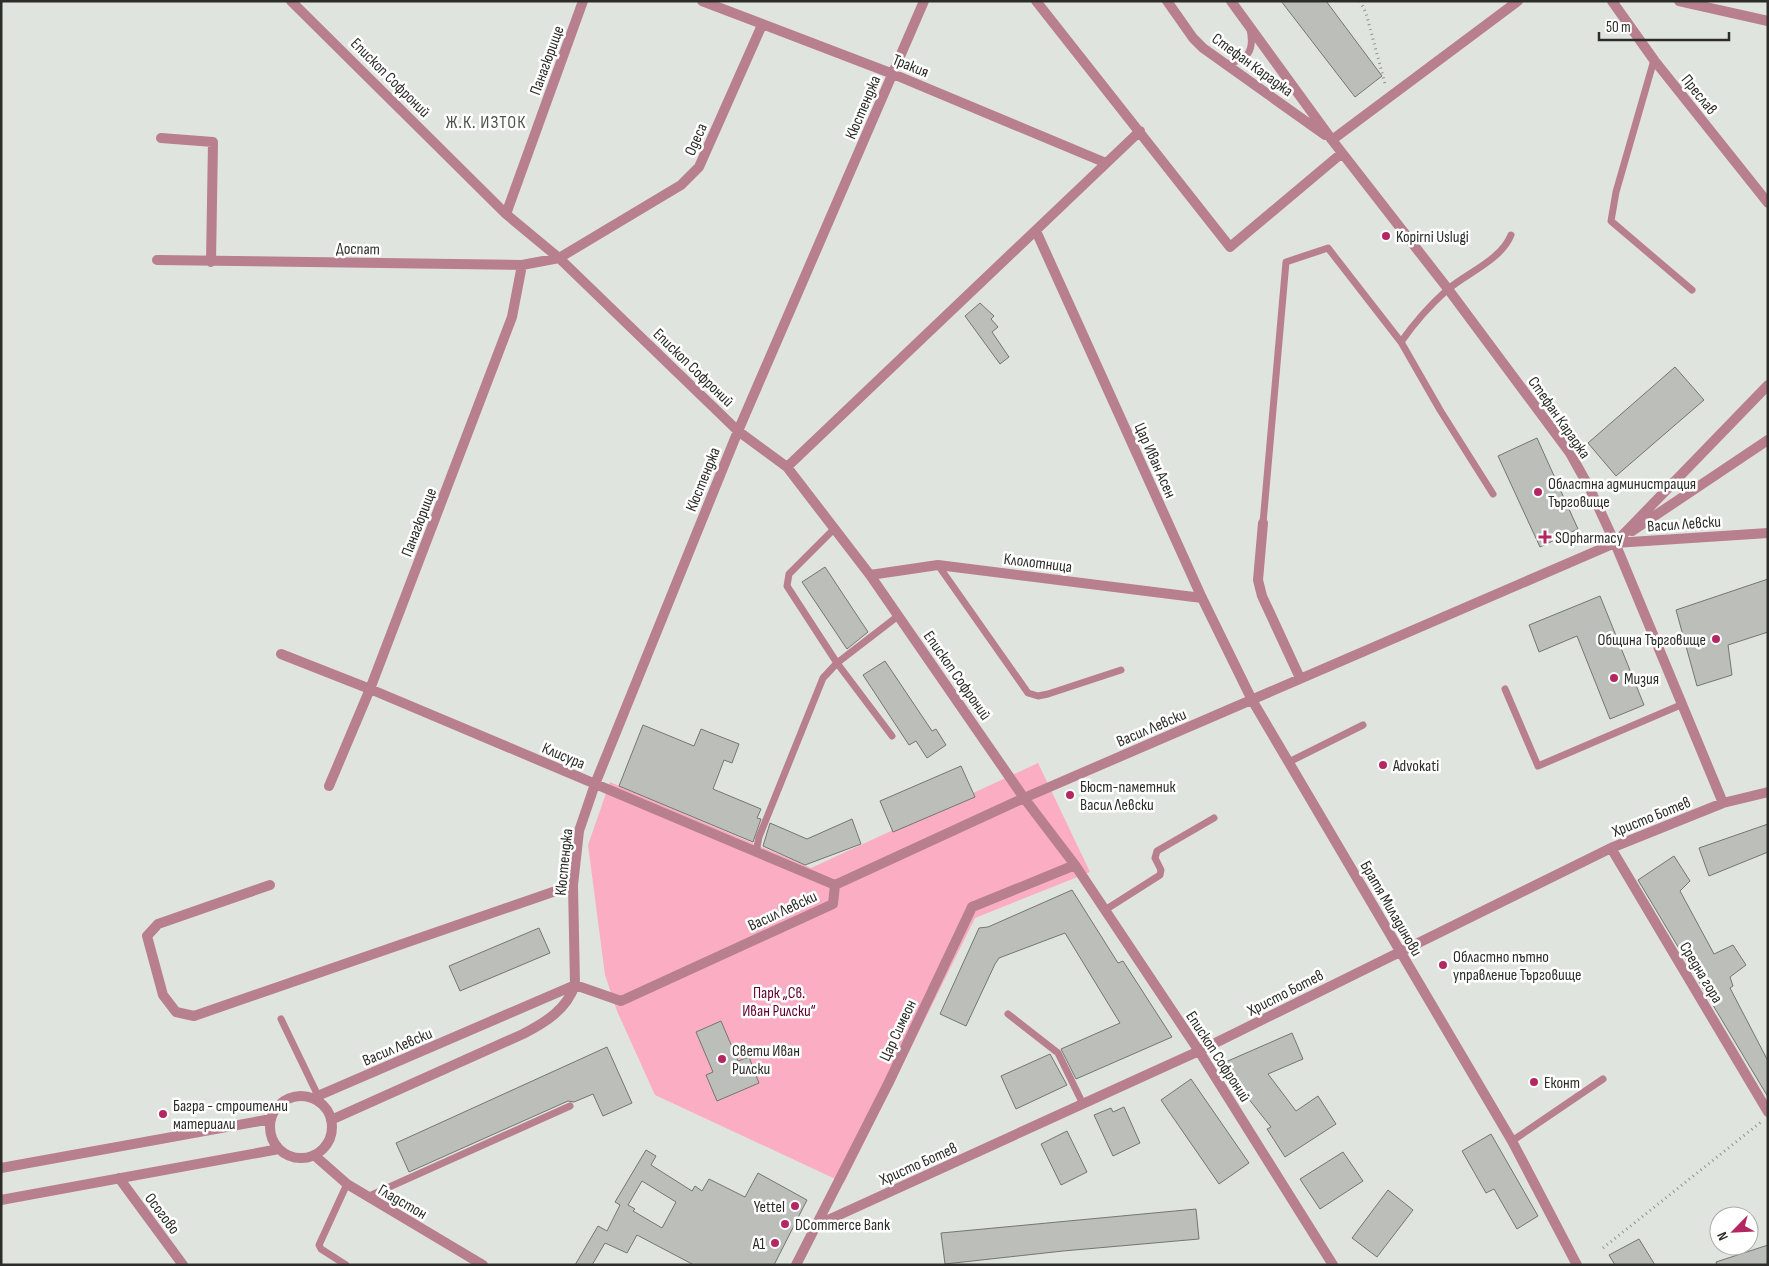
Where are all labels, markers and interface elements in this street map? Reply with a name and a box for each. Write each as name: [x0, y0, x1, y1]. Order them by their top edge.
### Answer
scale bar: [1599, 10, 1729, 42]
text: 50 m: [1606, 18, 1631, 37]
street label: Панагюрище: [526, 23, 569, 98]
street label: Стефан Караджа: [1208, 29, 1297, 101]
street label: Епископ Софроний: [346, 34, 434, 122]
street label: Тракия: [890, 51, 931, 82]
street label: Преслав: [1677, 71, 1721, 119]
street label: Кюстенджа: [841, 73, 885, 142]
district label: Ж.К. ИЗТОК: [446, 112, 526, 133]
street label: Одеса: [681, 121, 712, 159]
place label: Kopirni Uslugi: [1396, 228, 1469, 247]
marker: Kopirni Uslugi: [1380, 230, 1392, 242]
street label: Доспат: [336, 240, 380, 259]
street label: Епископ Софроний: [649, 325, 737, 411]
street label: Стефан Караджа: [1523, 373, 1594, 463]
street label: Цар Иван Асен: [1130, 420, 1180, 501]
street label: Кюстенджа: [682, 445, 725, 514]
place label: Областна администрация Търговище: [1548, 475, 1696, 512]
street label: Панагюрище: [398, 486, 441, 560]
marker: Областна администрация Търговище: [1532, 486, 1544, 498]
street label: Васил Левски: [1647, 512, 1722, 537]
place label: SOpharmacy: [1555, 529, 1623, 548]
marker: SOpharmacy: [1539, 531, 1551, 543]
street label: Клолотница: [1003, 550, 1073, 577]
street label: Епископ Софроний: [919, 628, 995, 724]
place label: Община Търговище: [1598, 631, 1706, 650]
marker: Община Търговище: [1710, 633, 1722, 645]
place label: Мизия: [1624, 670, 1659, 689]
marker: Мизия: [1608, 672, 1620, 684]
street label: Васил Левски: [1114, 705, 1189, 752]
street label: Клисура: [539, 739, 588, 774]
place label: Advokati: [1392, 757, 1439, 776]
marker: Advokati: [1377, 759, 1389, 771]
place label: Бюст-паметник Васил Левски: [1080, 778, 1176, 815]
marker: Бюст-паметник Васил Левски: [1064, 789, 1076, 801]
street label: Христо Ботев: [1609, 793, 1694, 842]
street label: Кюстенджа: [552, 828, 577, 897]
street label: Братя Миладинови: [1356, 858, 1426, 960]
street label: Васил Левски: [745, 887, 820, 936]
street label: Средна гора: [1675, 939, 1726, 1007]
place label: Областно пътно управление Търговище: [1453, 948, 1581, 985]
marker: Областно пътно управление Търговище: [1437, 959, 1449, 971]
street label: Христо Ботев: [1244, 966, 1327, 1021]
park label: Парк „Св. Иван Рилски“: [742, 984, 816, 1021]
street label: Цар Симеон: [876, 997, 921, 1064]
street label: Епископ Софроний: [1181, 1008, 1254, 1106]
street label: Васил Левски: [360, 1024, 435, 1071]
place label: Свети Иван Рилски: [732, 1042, 800, 1079]
marker: Свети Иван Рилски: [716, 1053, 728, 1065]
place label: Еконт: [1544, 1074, 1580, 1093]
marker: Еконт: [1528, 1076, 1540, 1088]
place label: Багра - строителни материали: [173, 1097, 288, 1134]
marker: Багра - строителни материали: [157, 1108, 169, 1120]
street label: Христо Ботев: [876, 1139, 960, 1190]
street label: Гладстон: [374, 1181, 430, 1224]
street label: Осогово: [140, 1190, 183, 1238]
place label: Yettel: [754, 1198, 785, 1217]
marker: Yettel: [789, 1200, 801, 1212]
north arrow: [1709, 1206, 1759, 1256]
place label: DCommerce Bank: [795, 1216, 890, 1235]
marker: DCommerce Bank: [779, 1218, 791, 1230]
text: N: [1713, 1229, 1732, 1243]
place label: A1: [752, 1235, 765, 1254]
marker: A1: [769, 1237, 781, 1249]

